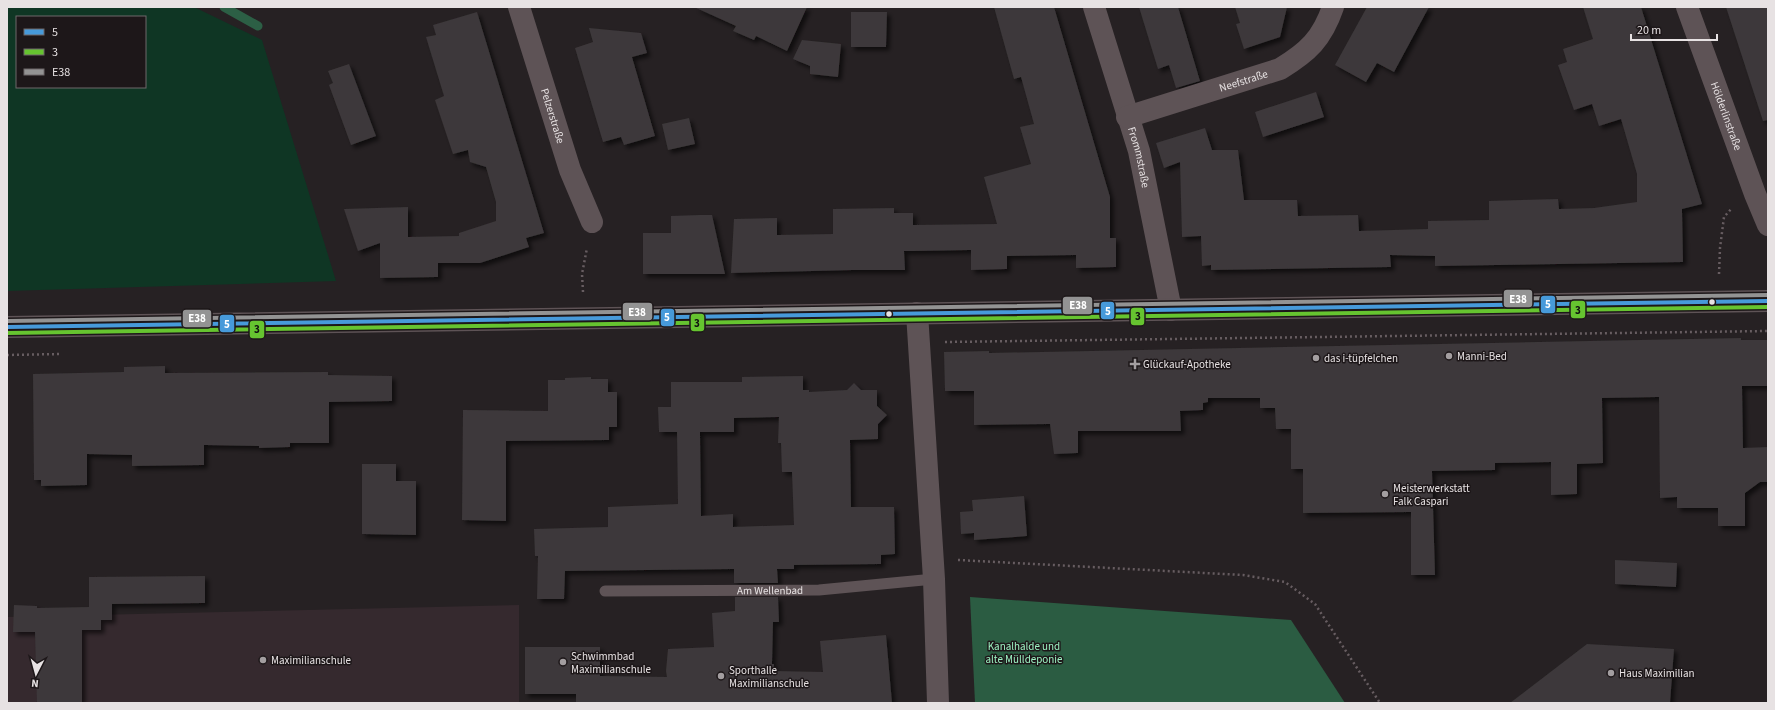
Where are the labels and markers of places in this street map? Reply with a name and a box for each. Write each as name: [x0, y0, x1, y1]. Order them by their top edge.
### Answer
unlabelled marker: [1707, 297, 1717, 307]
unlabelled marker: [884, 309, 894, 319]
place label: Manni-Bed: [1457, 349, 1507, 364]
place label: das i-tüpfelchen: [1324, 351, 1398, 366]
marker: Manni-Bed: [1444, 351, 1454, 361]
marker: das i-tüpfelchen: [1311, 353, 1321, 363]
place label: Glückauf-Apotheke: [1143, 357, 1231, 372]
marker: Glückauf-Apotheke: [1130, 359, 1140, 369]
place label: Meisterwerkstatt Falk Caspari: [1393, 481, 1470, 509]
marker: Meisterwerkstatt Falk Caspari: [1380, 489, 1390, 499]
place label: Schwimmbad Maximilianschule: [571, 649, 651, 677]
place label: Maximilianschule: [271, 653, 351, 668]
marker: Maximilianschule: [258, 655, 268, 665]
marker: Schwimmbad Maximilianschule: [558, 657, 568, 667]
place label: Sporthalle Maximilianschule: [729, 663, 809, 691]
place label: Haus Maximilian: [1619, 666, 1695, 681]
marker: Haus Maximilian: [1606, 668, 1616, 678]
marker: Sporthalle Maximilianschule: [716, 671, 726, 681]

